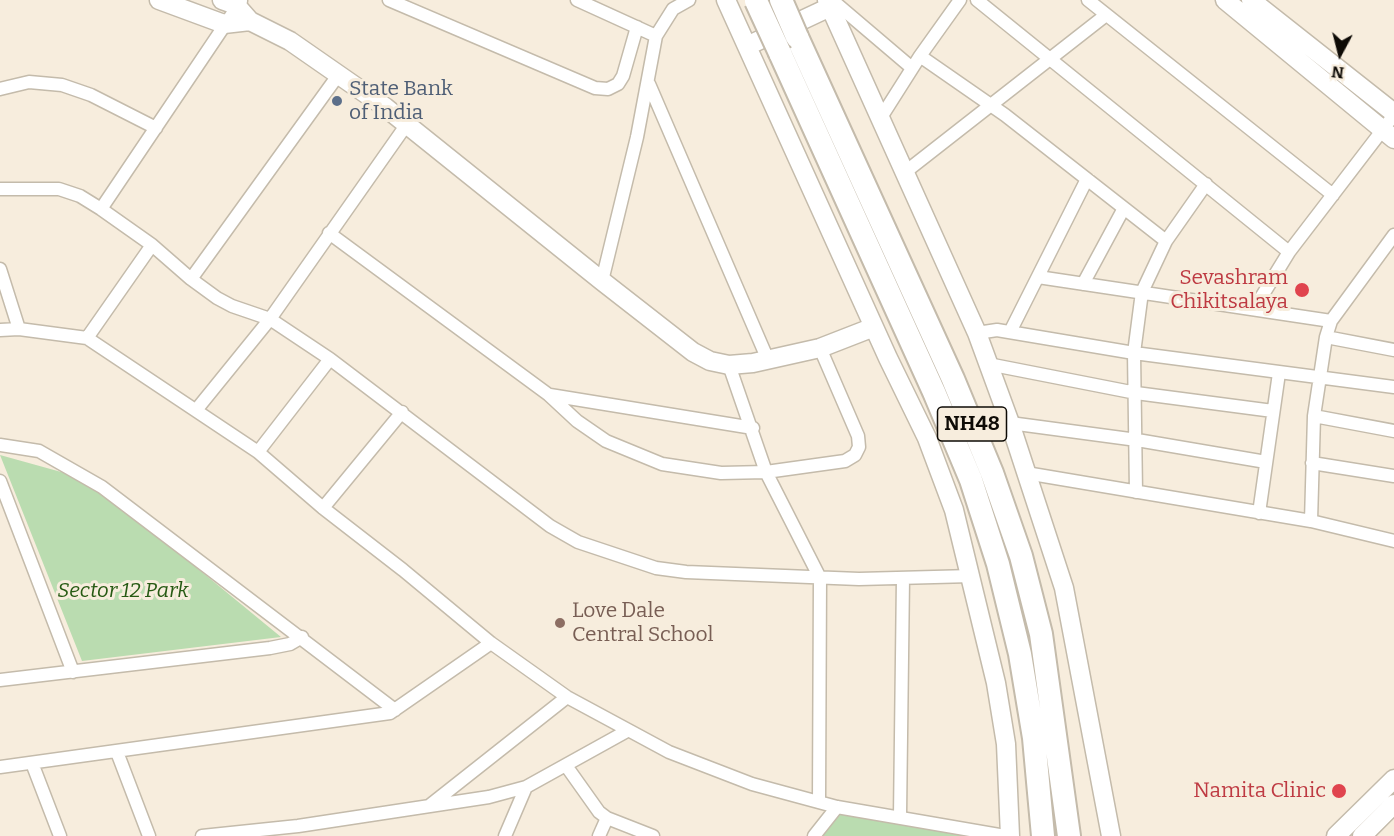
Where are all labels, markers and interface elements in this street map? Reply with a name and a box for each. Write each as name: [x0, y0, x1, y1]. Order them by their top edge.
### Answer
north arrow: [1310, 24, 1370, 84]
text: N: [1330, 62, 1345, 83]
place label: State Bank of India: [349, 76, 453, 126]
marker: State Bank of India: [330, 94, 344, 108]
place label: Sevashram Chikitsalaya: [1170, 265, 1288, 315]
marker: Sevashram Chikitsalaya: [1293, 281, 1311, 299]
road number: NH48: [938, 407, 1006, 441]
park label: Sector 12 Park: [57, 578, 189, 604]
place label: Love Dale Central School: [572, 598, 714, 648]
marker: Love Dale Central School: [553, 616, 567, 630]
place label: Namita Clinic: [1193, 778, 1326, 804]
marker: Namita Clinic: [1330, 782, 1348, 800]

